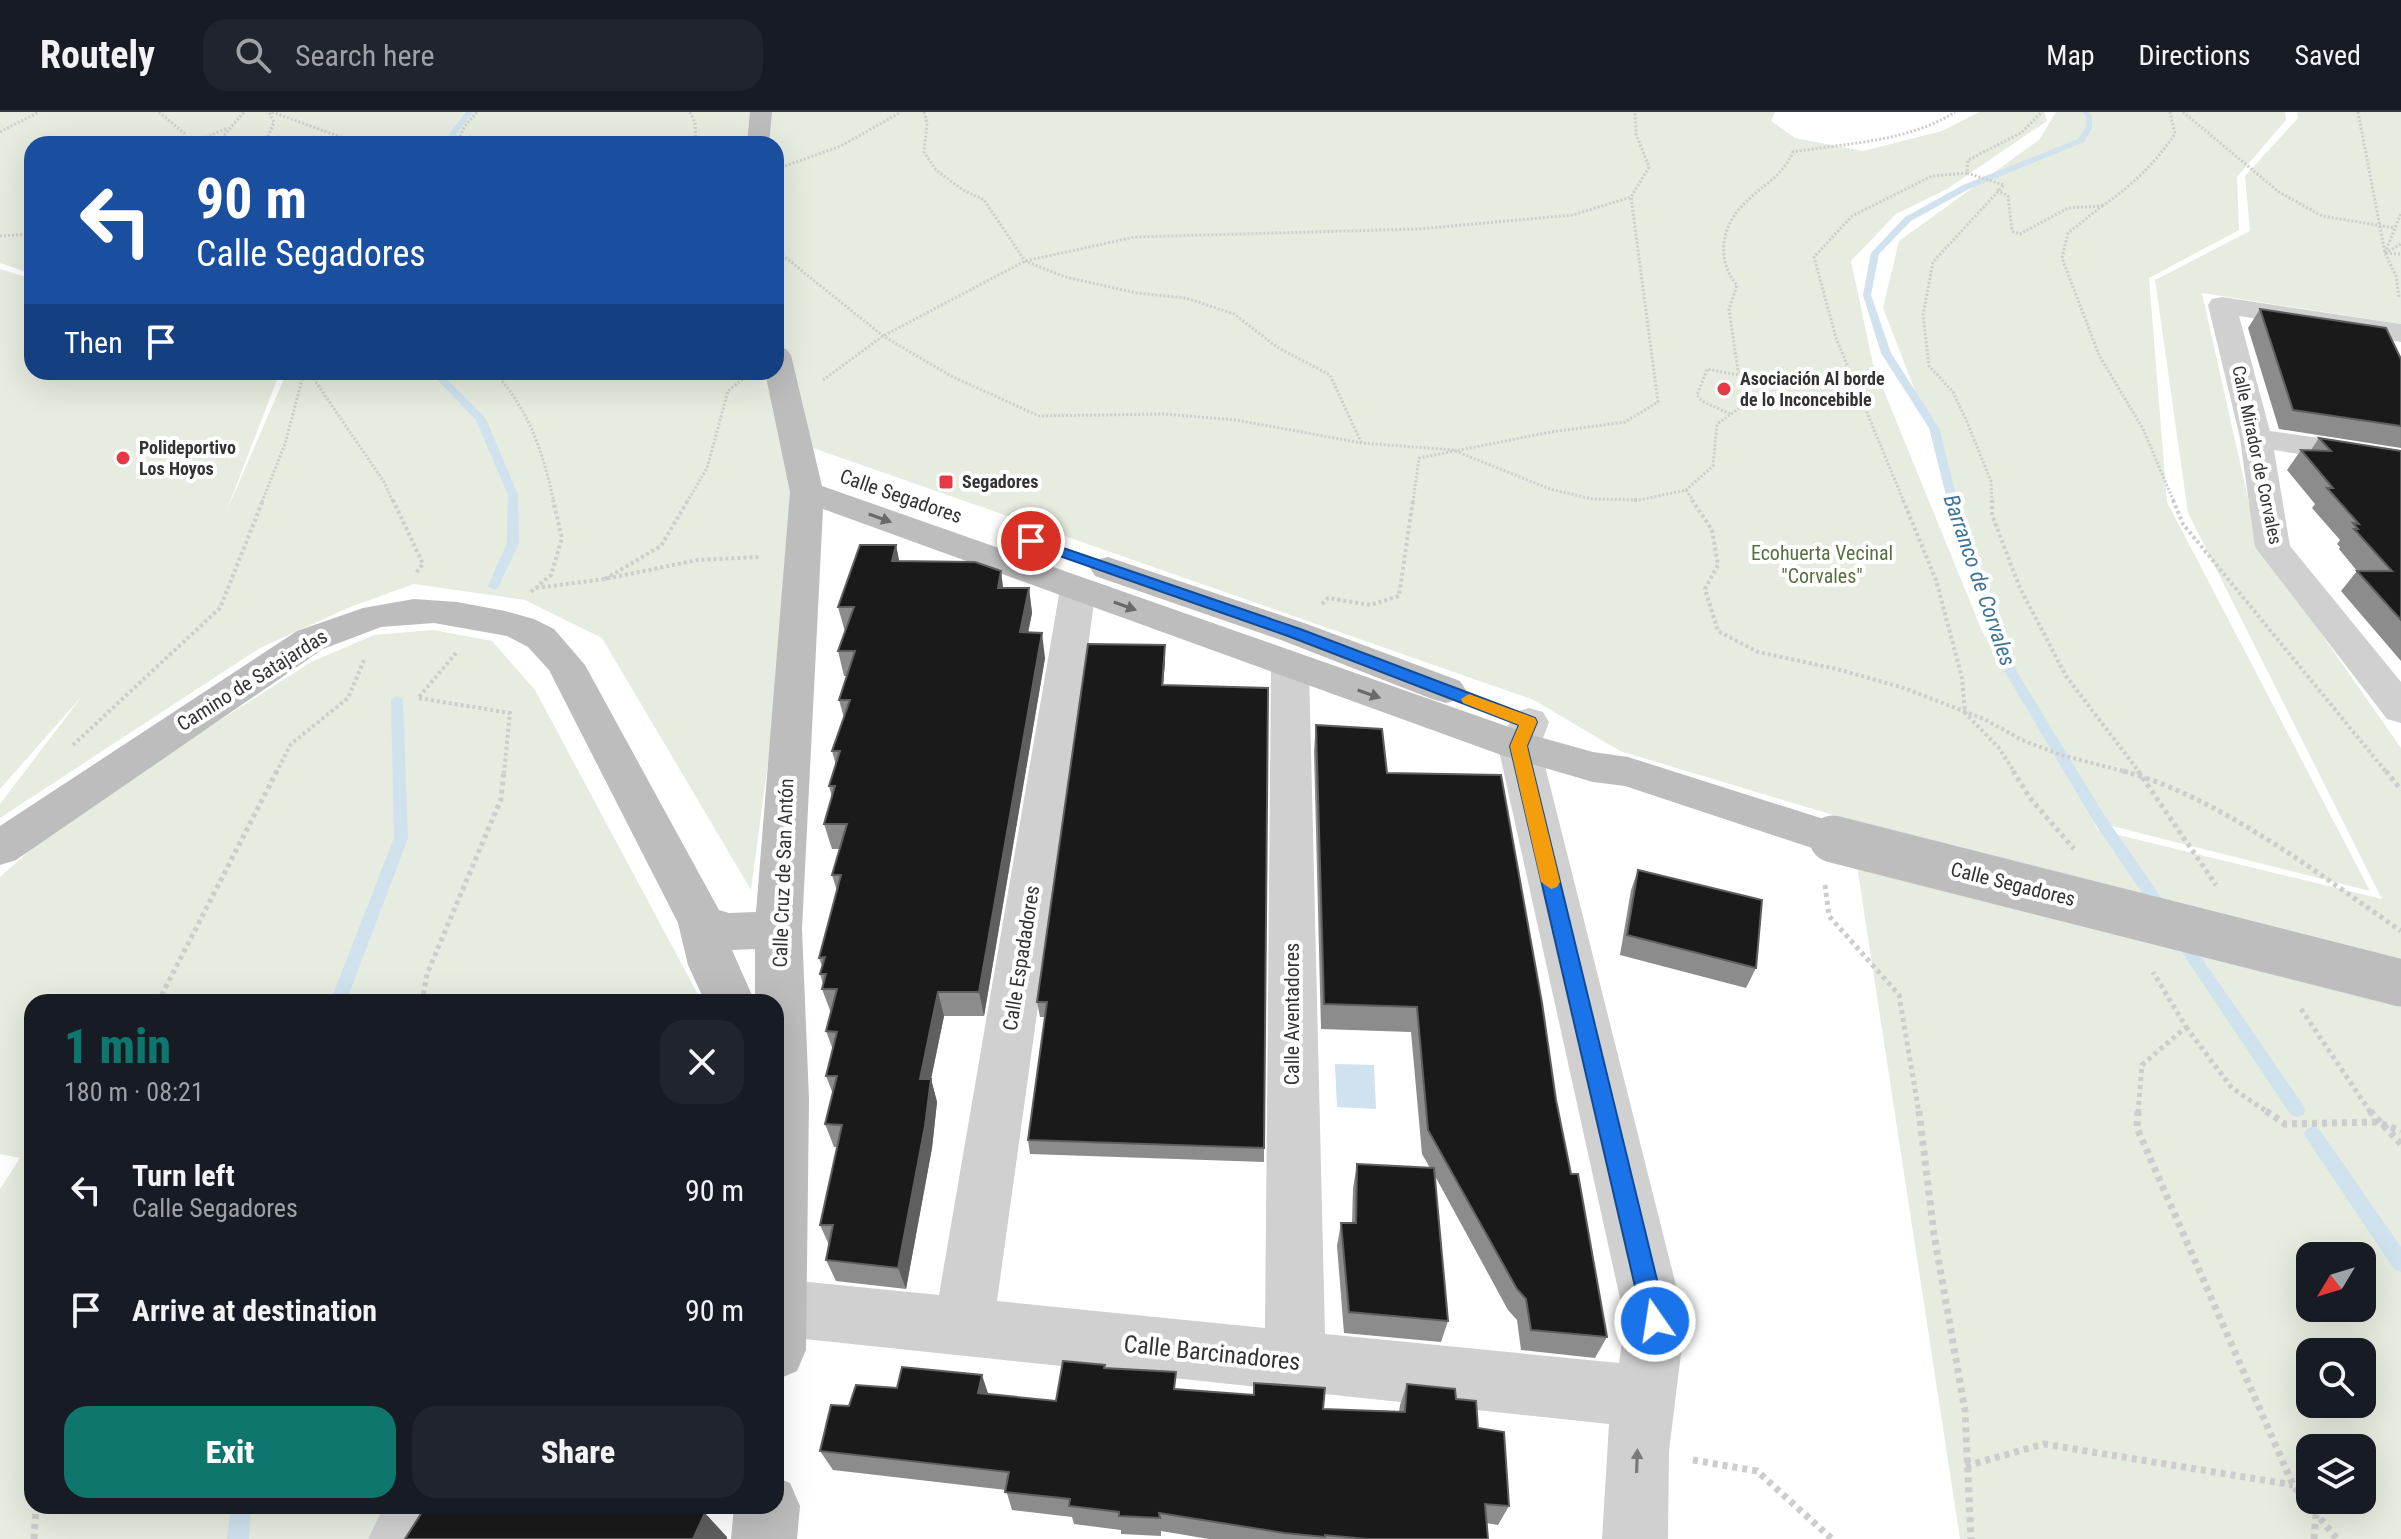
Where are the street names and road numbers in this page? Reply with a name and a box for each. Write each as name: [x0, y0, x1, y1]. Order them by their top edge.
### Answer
street label: Calle Mirador de Corvales: [2228, 364, 2287, 546]
street label: Calle Segadores: [837, 464, 965, 528]
street label: Camino de Satajardas: [172, 624, 332, 736]
street label: Calle Cruz de San Antón: [768, 778, 798, 968]
street label: Calle Segadores: [1948, 857, 2078, 911]
street label: Calle Espadadores: [998, 884, 1044, 1032]
street label: Calle Aventadores: [1280, 943, 1304, 1085]
street label: Calle Barcinadores: [1122, 1330, 1302, 1376]

